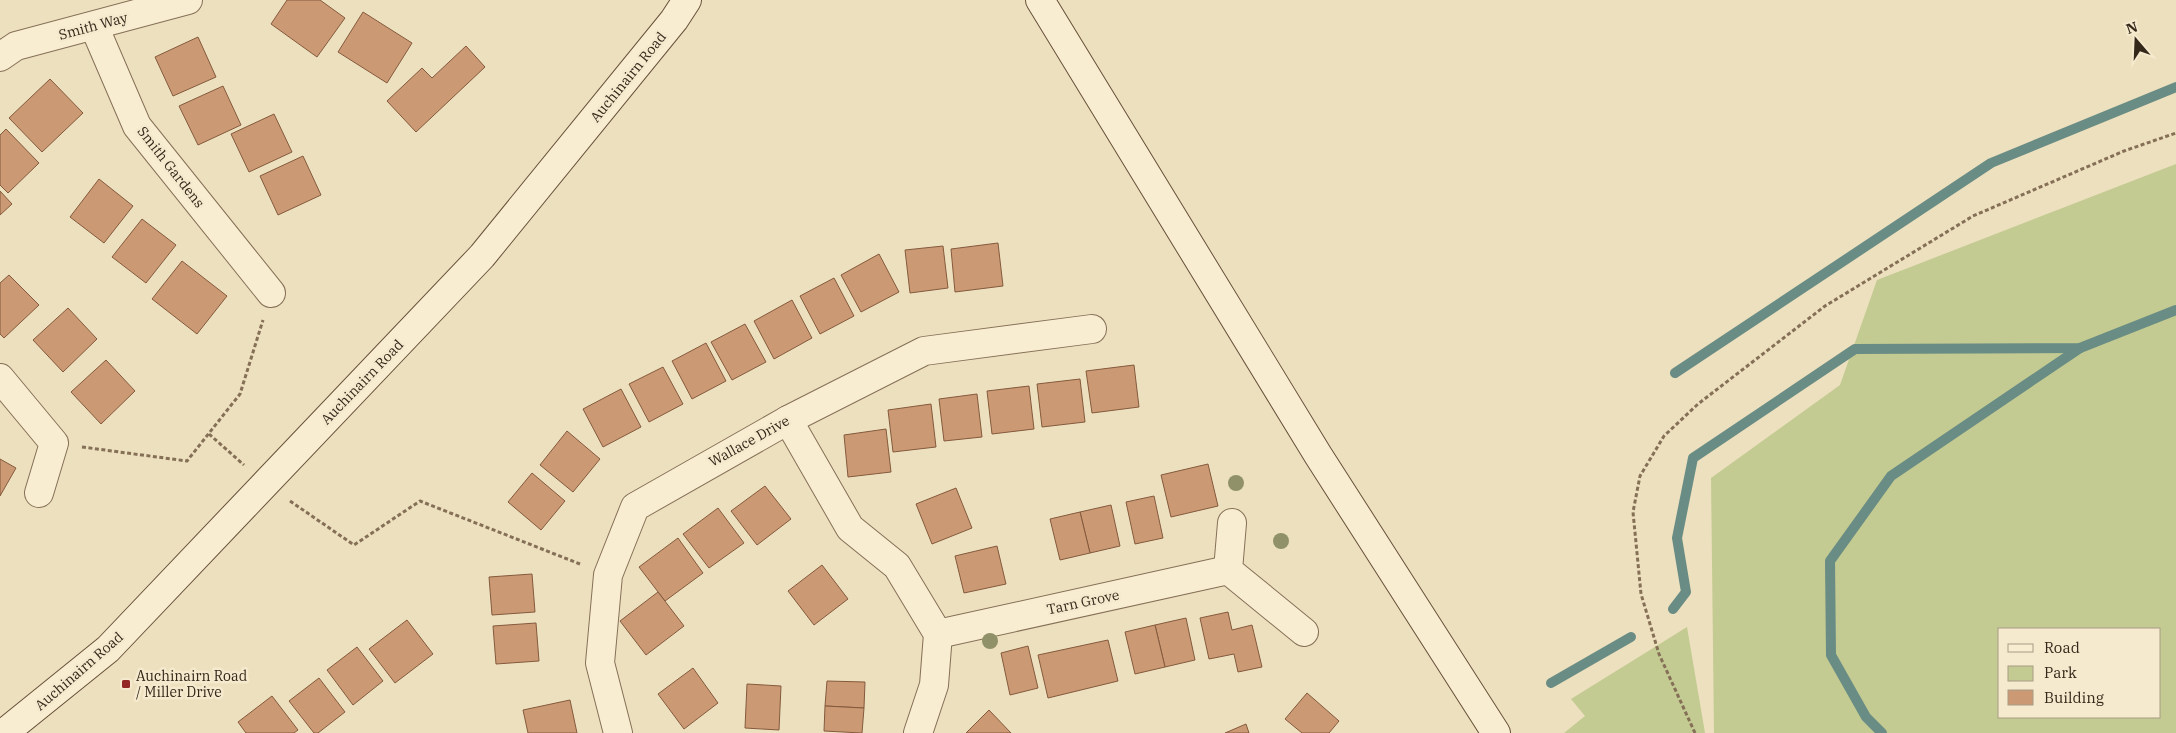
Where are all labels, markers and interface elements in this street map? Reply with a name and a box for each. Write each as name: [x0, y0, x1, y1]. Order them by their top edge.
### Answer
street label: Smith Way: [57, 8, 130, 44]
north arrow: [2111, 15, 2161, 65]
text: N: [2124, 17, 2140, 38]
street label: Auchinairn Road: [586, 28, 670, 126]
street label: Smith Gardens: [133, 123, 209, 212]
street label: Auchinairn Road: [317, 335, 407, 428]
street label: Wallace Drive: [705, 411, 793, 471]
street label: Tarn Grove: [1045, 586, 1121, 618]
street label: Auchinairn Road: [31, 627, 127, 714]
legend: [1998, 628, 2161, 718]
text: Road: [2044, 638, 2080, 657]
text: Park: [2044, 663, 2077, 682]
place label: Auchinairn Road / Miller Drive: [136, 667, 248, 701]
marker: Auchinairn Road / Miller Drive: [120, 678, 132, 690]
text: Building: [2044, 688, 2104, 707]

